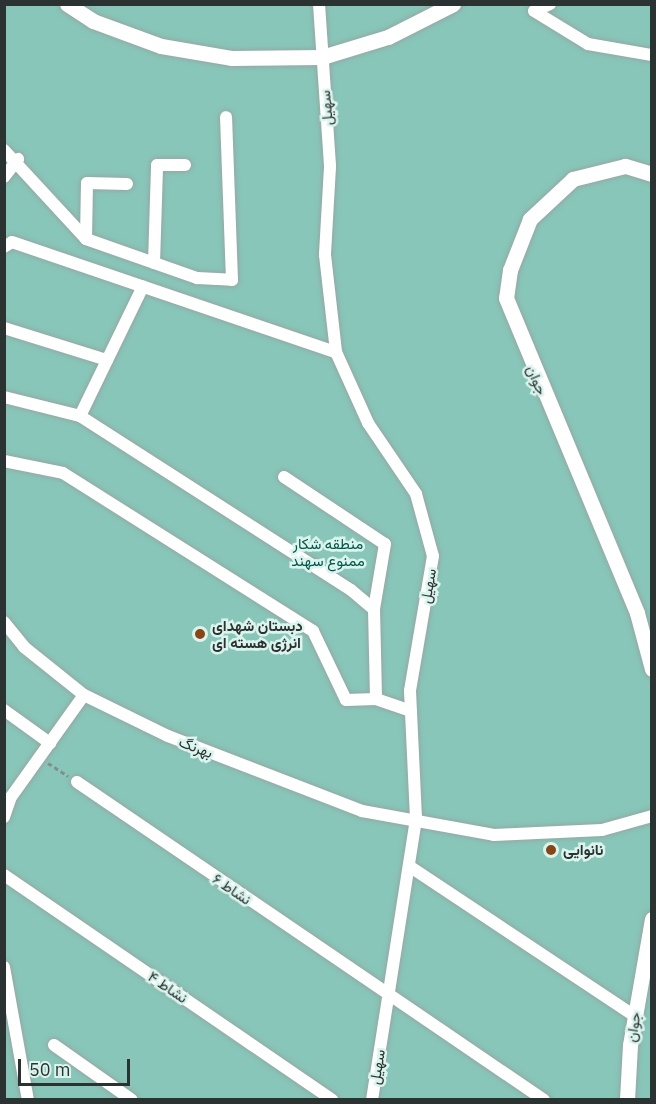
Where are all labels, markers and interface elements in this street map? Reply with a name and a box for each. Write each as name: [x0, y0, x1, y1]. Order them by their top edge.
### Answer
street label: سهیل: [315, 90, 337, 126]
street label: جوان: [523, 363, 551, 397]
park label: منطقه شکار ممنوع سهند: [291, 534, 365, 569]
street label: سهیل: [416, 567, 440, 605]
place label: دبستان شهدای انرژی هسته ای: [212, 616, 303, 651]
marker: دبستان شهدای انرژی هسته ای: [193, 627, 207, 641]
street label: بهرنگ: [176, 732, 216, 762]
place label: نانوایی: [563, 841, 603, 859]
marker: نانوایی: [544, 843, 558, 857]
street label: نشاط ۶: [209, 870, 255, 908]
street label: نشاط ۴: [145, 967, 191, 1007]
street label: جوان: [622, 1011, 644, 1043]
scale bar: [21, 1047, 134, 1085]
street label: سهیل: [365, 1048, 389, 1086]
text: 50 m: [29, 1058, 71, 1081]

